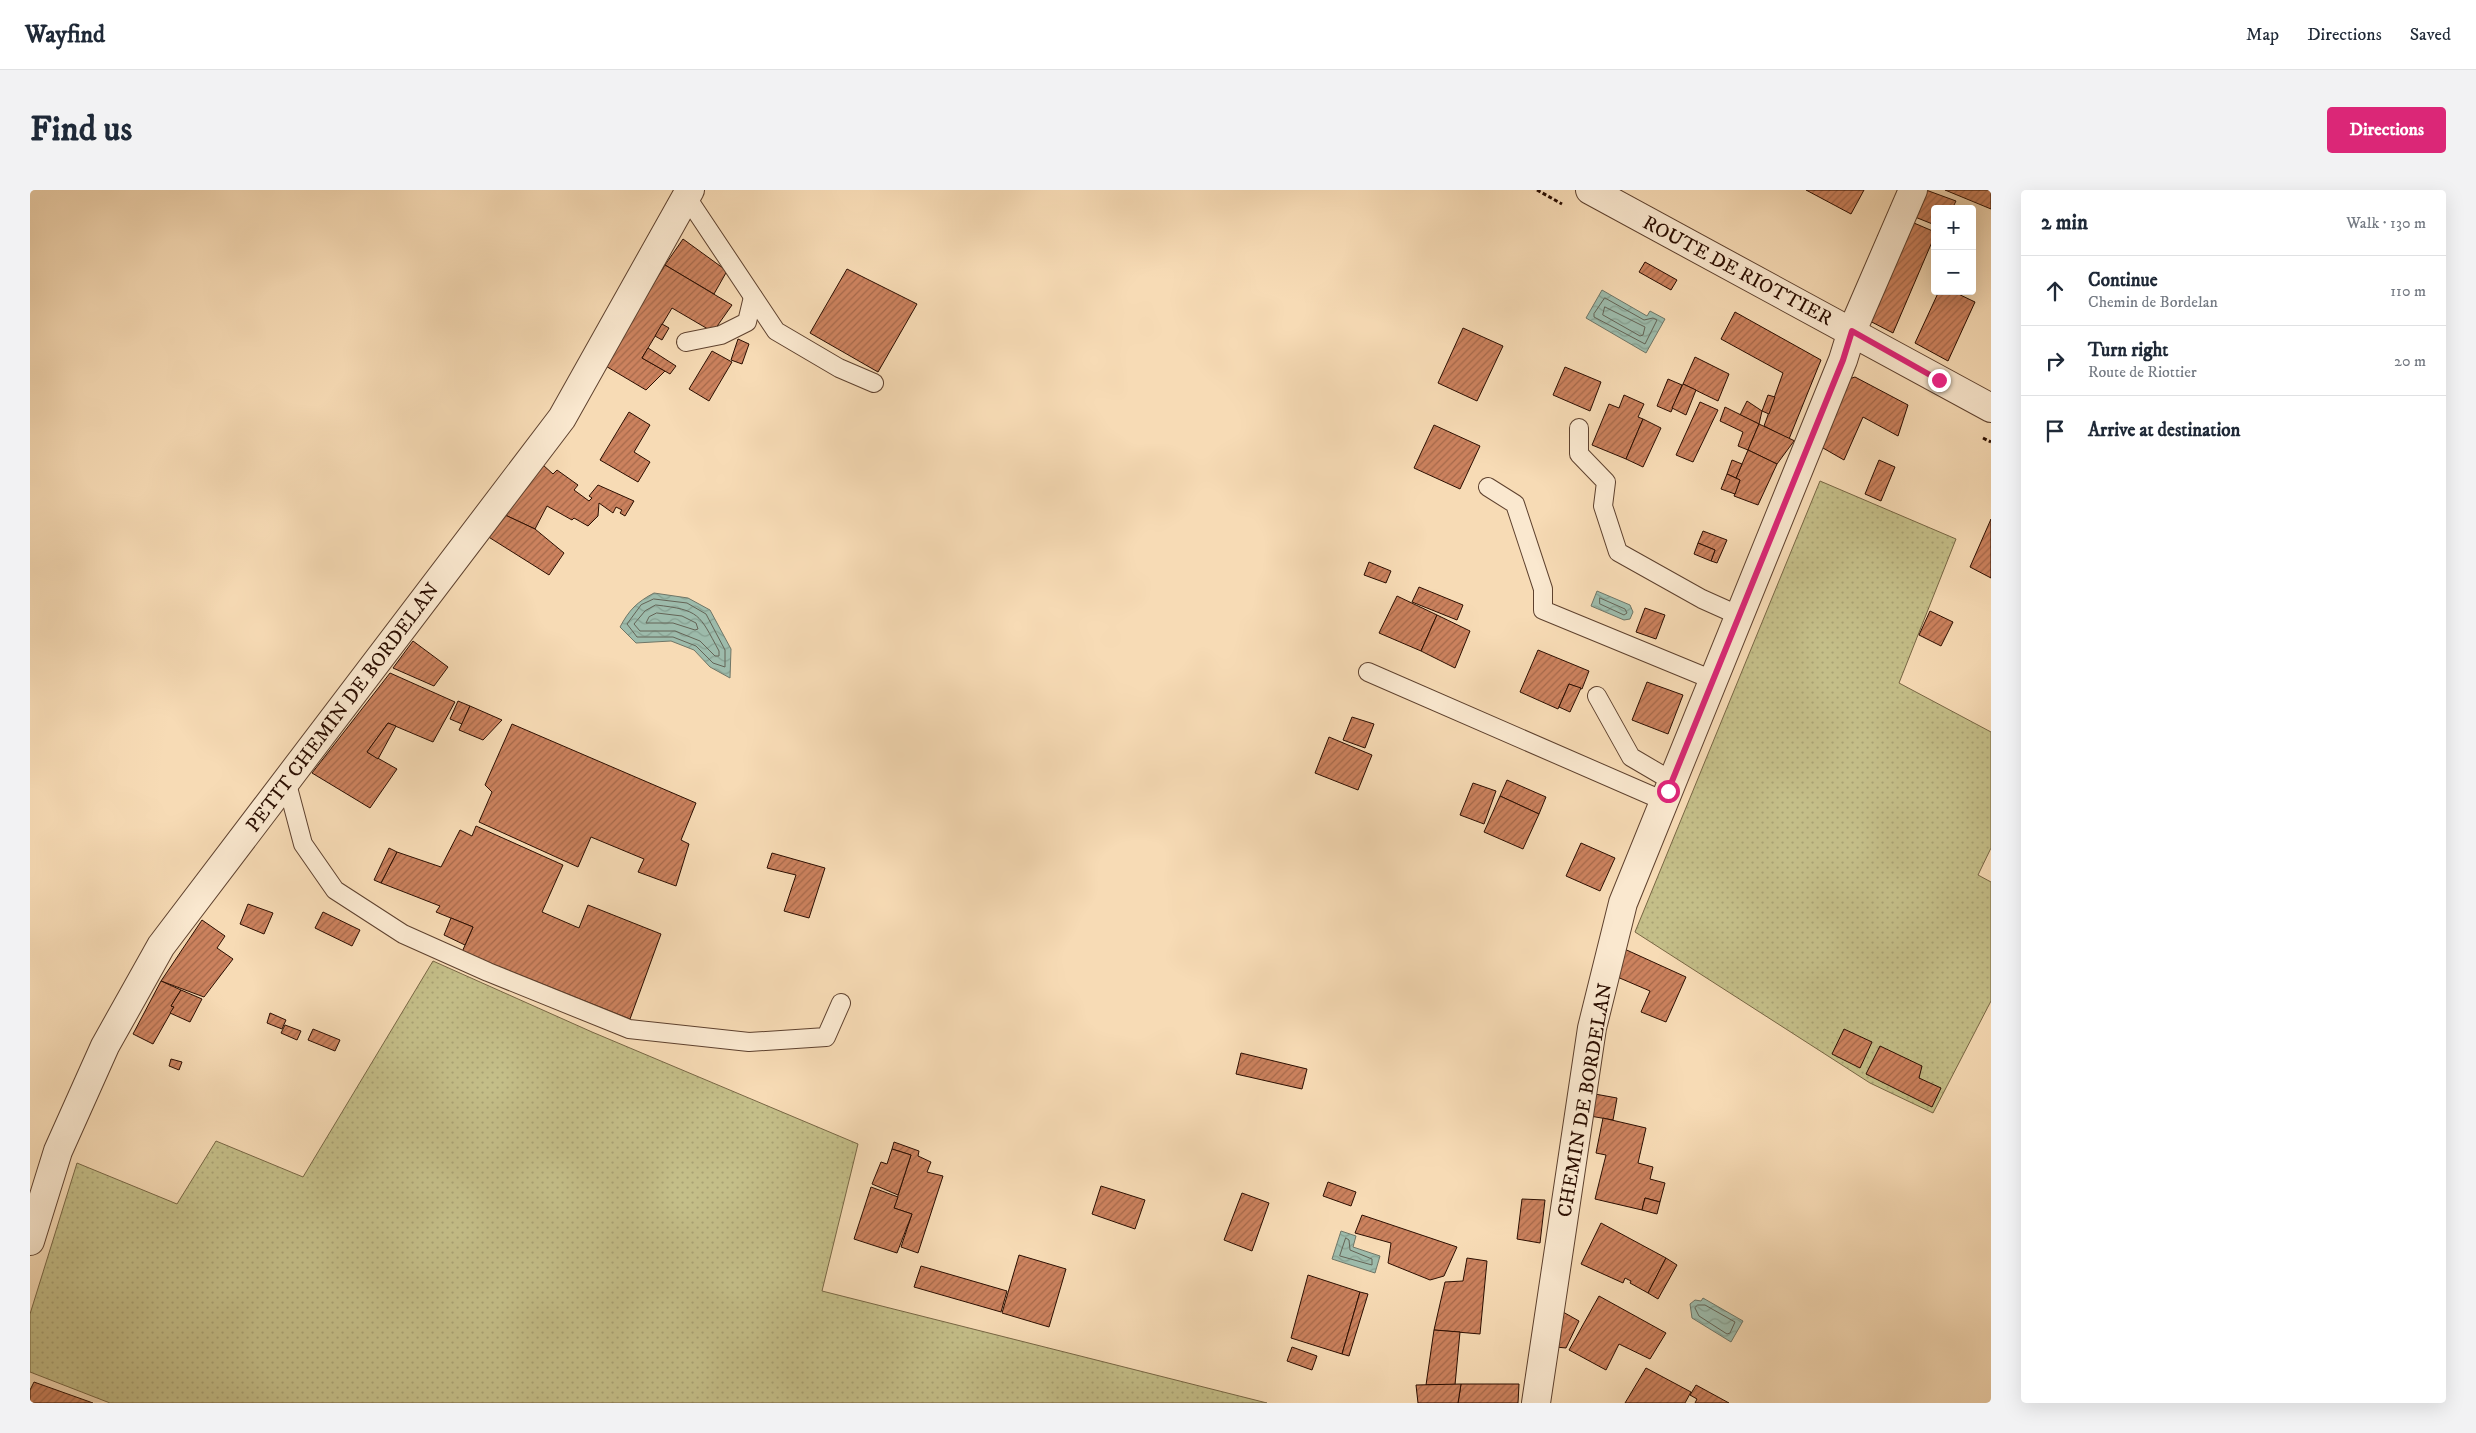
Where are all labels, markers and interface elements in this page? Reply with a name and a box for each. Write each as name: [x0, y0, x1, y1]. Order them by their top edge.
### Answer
text: Wayfind: [25, 20, 105, 50]
text: Map: [2246, 24, 2279, 46]
text: Directions: [2307, 24, 2382, 46]
text: Saved: [2410, 24, 2451, 46]
button: Directions: [2327, 107, 2446, 153]
text: Find us: [30, 108, 132, 152]
map controls: [1931, 205, 1976, 295]
button: +: [1931, 205, 1976, 250]
text: 2 min: [2041, 210, 2088, 236]
street label: ROUTE DE RIOTTIER: [1638, 211, 1836, 332]
text: Walk · 130 m: [2346, 213, 2426, 233]
button: −: [1931, 250, 1976, 295]
text: Continue: [2088, 269, 2158, 292]
icon: ahead: [2041, 277, 2069, 305]
text: 110 m: [2390, 281, 2426, 301]
text: Chemin de Bordelan: [2088, 292, 2218, 312]
text: Turn right: [2088, 339, 2168, 362]
icon: right: [2041, 347, 2069, 375]
text: 20 m: [2394, 351, 2426, 371]
text: Route de Riottier: [2088, 362, 2197, 382]
route end: [1928, 369, 1951, 392]
icon: arrive: [2041, 417, 2069, 445]
text: Arrive at destination: [2088, 419, 2240, 442]
street label: PETIT CHEMIN DE BORDELAN: [241, 578, 445, 838]
route start: [1657, 780, 1680, 803]
street label: CHEMIN DE BORDELAN: [1553, 981, 1618, 1219]

